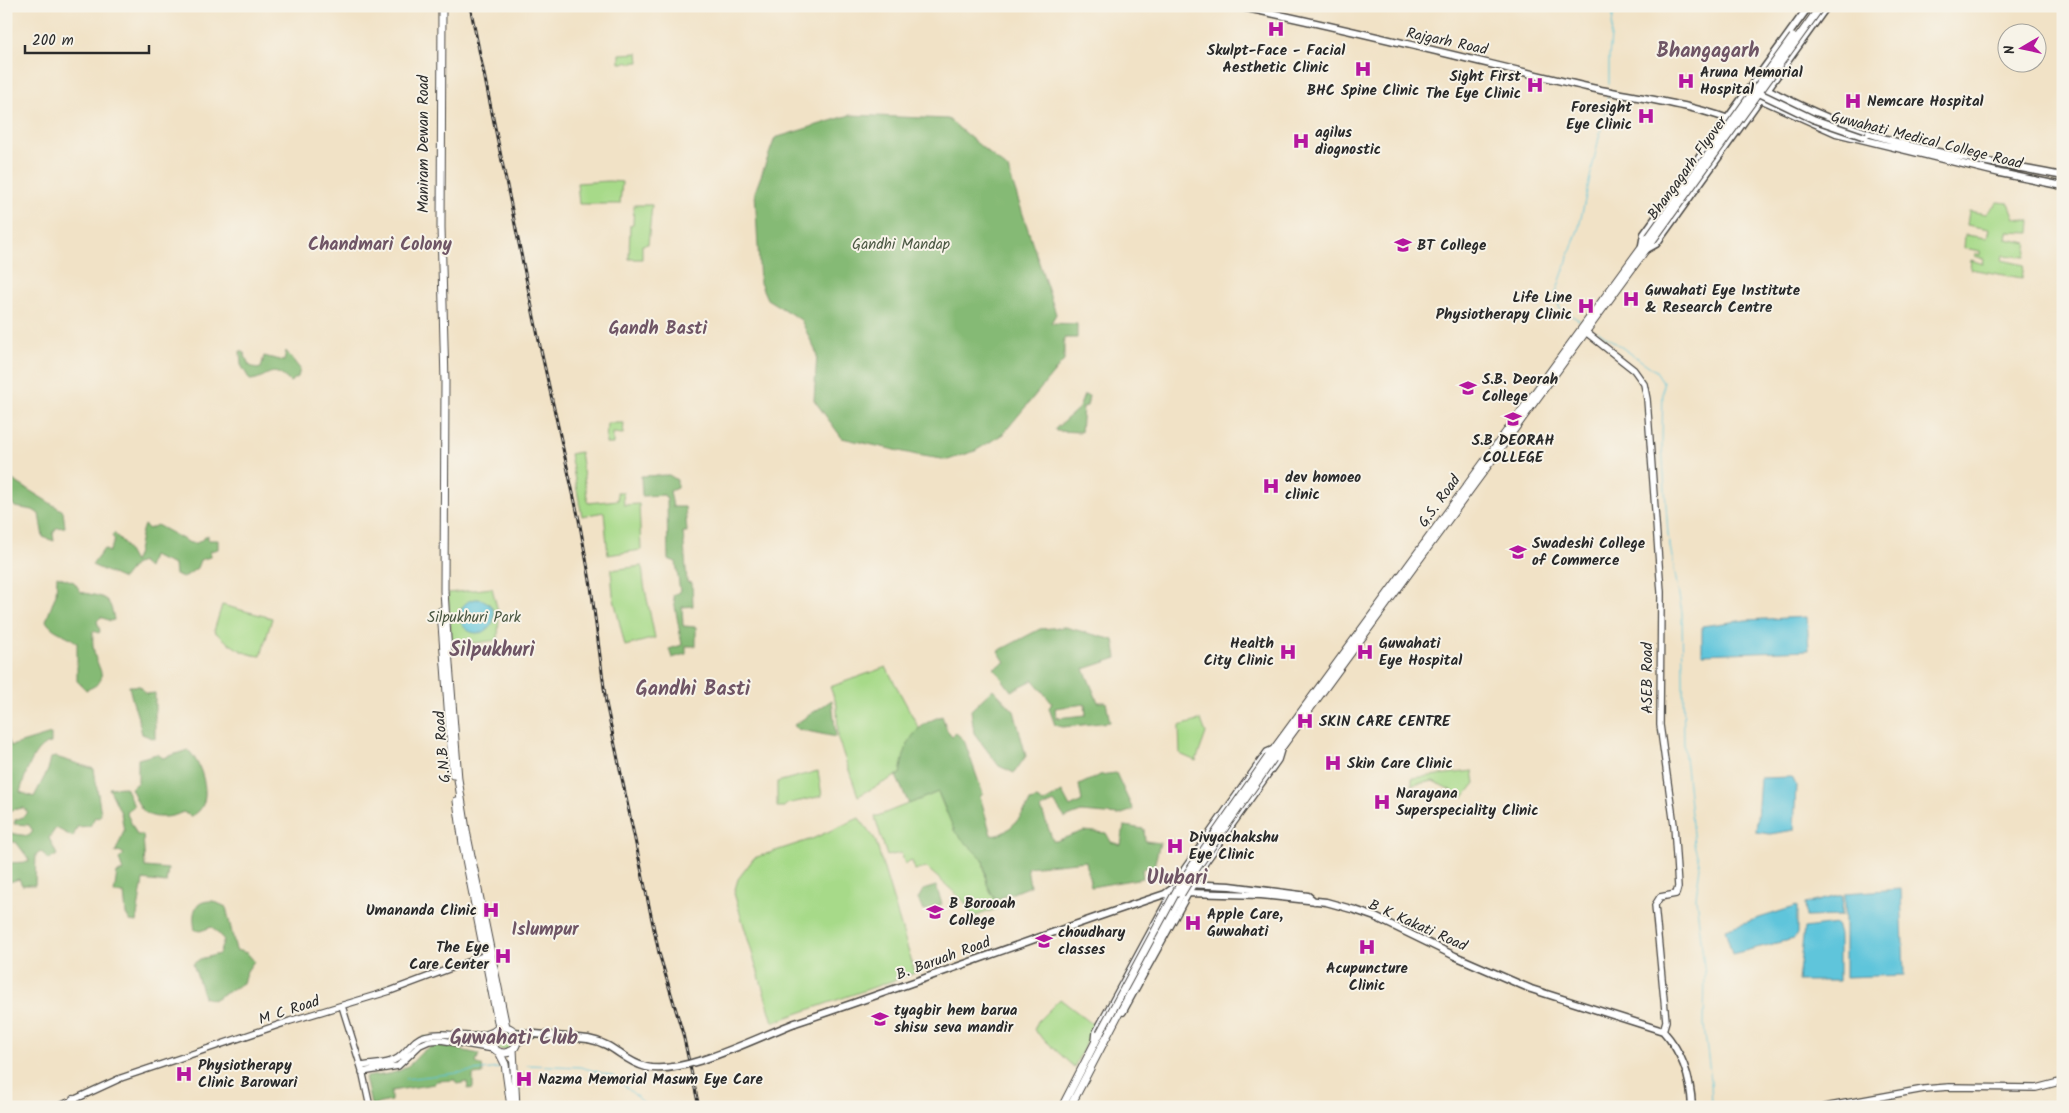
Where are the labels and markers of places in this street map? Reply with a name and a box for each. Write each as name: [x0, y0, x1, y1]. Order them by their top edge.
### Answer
hospital icon: Skulpt-Face - Facial Aesthetic Clinic: [1266, 19, 1286, 39]
place label: Skulpt-Face - Facial Aesthetic Clinic: [1207, 39, 1345, 80]
hospital icon: BHC Spine Clinic: [1353, 59, 1373, 79]
place label: Aruna Memorial Hospital: [1700, 61, 1803, 102]
place label: Sight First The Eye Clinic: [1425, 65, 1521, 106]
hospital icon: Aruna Memorial Hospital: [1676, 71, 1696, 91]
hospital icon: Sight First The Eye Clinic: [1525, 75, 1545, 95]
place label: BHC Spine Clinic: [1307, 79, 1419, 103]
place label: Nemcare Hospital: [1867, 90, 1984, 114]
hospital icon: Nemcare Hospital: [1843, 91, 1863, 111]
place label: Foresight Eye Clinic: [1566, 96, 1632, 137]
hospital icon: Foresight Eye Clinic: [1636, 106, 1656, 126]
place label: agilus diognostic: [1315, 121, 1381, 162]
hospital icon: agilus diognostic: [1291, 131, 1311, 151]
place label: BT College: [1417, 234, 1487, 258]
school or university icon: BT College: [1393, 235, 1413, 255]
place label: Guwahati Eye Institute & Research Centre: [1645, 279, 1801, 320]
place label: Life Line Physiotherapy Clinic: [1436, 286, 1573, 327]
hospital icon: Guwahati Eye Institute & Research Centre: [1621, 289, 1641, 309]
hospital icon: Life Line Physiotherapy Clinic: [1576, 296, 1596, 316]
place label: S.B. Deorah College: [1482, 368, 1558, 409]
school or university icon: S.B. Deorah College: [1458, 378, 1478, 398]
school or university icon: S.B DEORAH COLLEGE: [1503, 409, 1523, 429]
place label: S.B DEORAH COLLEGE: [1472, 429, 1555, 470]
place label: dev homoeo clinic: [1285, 466, 1361, 507]
hospital icon: dev homoeo clinic: [1261, 476, 1281, 496]
place label: Swadeshi College of Commerce: [1532, 532, 1646, 573]
school or university icon: Swadeshi College of Commerce: [1508, 542, 1528, 562]
place label: Health City Clinic: [1204, 632, 1274, 673]
place label: Guwahati Eye Hospital: [1379, 632, 1462, 673]
hospital icon: Health City Clinic: [1278, 642, 1298, 662]
hospital icon: Guwahati Eye Hospital: [1355, 642, 1375, 662]
place label: SKIN CARE CENTRE: [1319, 710, 1451, 734]
hospital icon: SKIN CARE CENTRE: [1295, 711, 1315, 731]
place label: Skin Care Clinic: [1347, 752, 1453, 776]
hospital icon: Skin Care Clinic: [1323, 753, 1343, 773]
place label: Narayana Superspeciality Clinic: [1396, 782, 1539, 823]
hospital icon: Narayana Superspeciality Clinic: [1372, 792, 1392, 812]
place label: Divyachakshu Eye Clinic: [1189, 826, 1279, 867]
hospital icon: Divyachakshu Eye Clinic: [1165, 836, 1185, 856]
place label: B Borooah College: [949, 892, 1016, 933]
place label: Umananda Clinic: [366, 899, 477, 923]
hospital icon: Umananda Clinic: [481, 900, 501, 920]
school or university icon: B Borooah College: [925, 902, 945, 922]
place label: Apple Care, Guwahati: [1207, 903, 1283, 944]
hospital icon: Apple Care, Guwahati: [1183, 913, 1203, 933]
place label: choudhary classes: [1058, 921, 1126, 962]
school or university icon: choudhary classes: [1034, 931, 1054, 951]
place label: The Eye Care Center: [409, 936, 490, 977]
hospital icon: Acupuncture Clinic: [1357, 937, 1377, 957]
hospital icon: The Eye Care Center: [493, 946, 513, 966]
place label: Acupuncture Clinic: [1326, 957, 1409, 998]
place label: tyagbir hem barua shisu seva mandir: [894, 999, 1018, 1040]
school or university icon: tyagbir hem barua shisu seva mandir: [870, 1009, 890, 1029]
place label: Physiotherapy Clinic Barowari: [198, 1054, 298, 1095]
hospital icon: Physiotherapy Clinic Barowari: [174, 1064, 194, 1084]
place label: Nazma Memorial Masum Eye Care: [538, 1068, 763, 1092]
hospital icon: Nazma Memorial Masum Eye Care: [514, 1069, 534, 1089]

